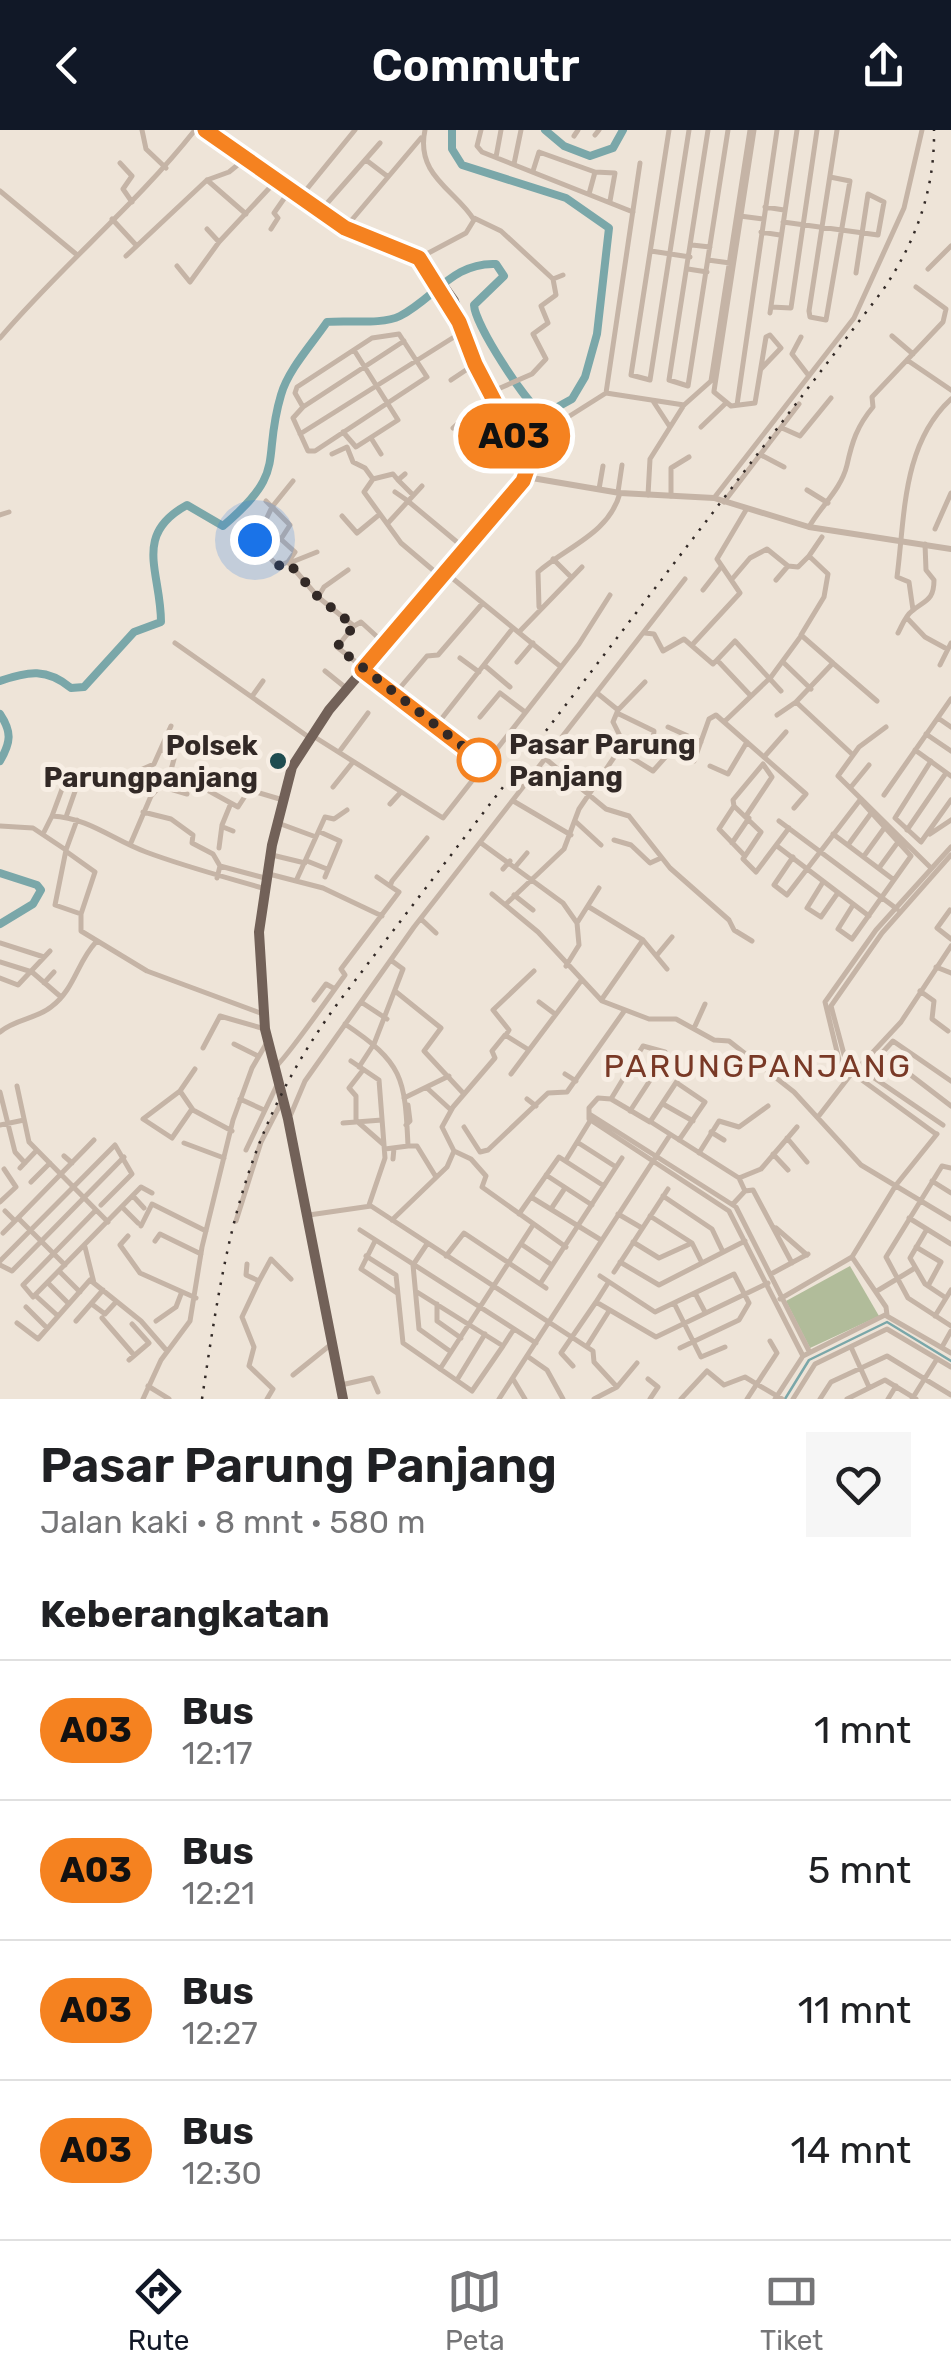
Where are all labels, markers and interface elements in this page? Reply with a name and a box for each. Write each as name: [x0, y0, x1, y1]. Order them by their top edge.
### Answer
icon: back: [40, 38, 95, 93]
icon: share: [856, 38, 911, 93]
text: Commutr: [371, 39, 580, 92]
line badge: A03: [456, 404, 572, 468]
text: A03: [478, 415, 550, 457]
your location: [230, 515, 280, 565]
place label: Pasar Parung Panjang: [509, 728, 696, 793]
place label: Polsek Parungpanjang: [44, 729, 259, 794]
marker: Pasar Parung Panjang: [458, 739, 500, 781]
marker: Polsek Parungpanjang: [267, 750, 289, 772]
district label: PARUNGPANJANG: [604, 1047, 912, 1085]
button: heart: [806, 1432, 911, 1537]
text: Pasar Parung Panjang: [40, 1437, 557, 1494]
text: Jalan kaki · 8 mnt · 580 m: [40, 1503, 425, 1541]
text: Keberangkatan: [40, 1591, 330, 1637]
text: Bus: [182, 1688, 254, 1734]
text: 1 mnt: [814, 1707, 911, 1753]
text: A03: [60, 1709, 132, 1751]
text: 12:17: [182, 1734, 253, 1772]
text: Bus: [182, 1828, 254, 1874]
text: 5 mnt: [808, 1847, 911, 1893]
text: A03: [60, 1849, 132, 1891]
text: 12:21: [182, 1874, 255, 1912]
text: Bus: [182, 1968, 254, 2014]
text: 11 mnt: [798, 1987, 911, 2033]
text: A03: [60, 1989, 132, 2031]
text: 12:27: [182, 2014, 258, 2052]
text: Bus: [182, 2108, 254, 2154]
text: 14 mnt: [790, 2127, 911, 2173]
text: A03: [60, 2129, 132, 2171]
text: 12:30: [182, 2154, 262, 2192]
tab: Rute: [128, 2264, 190, 2357]
tab: Peta: [445, 2264, 505, 2357]
tab: Tiket: [760, 2264, 823, 2357]

